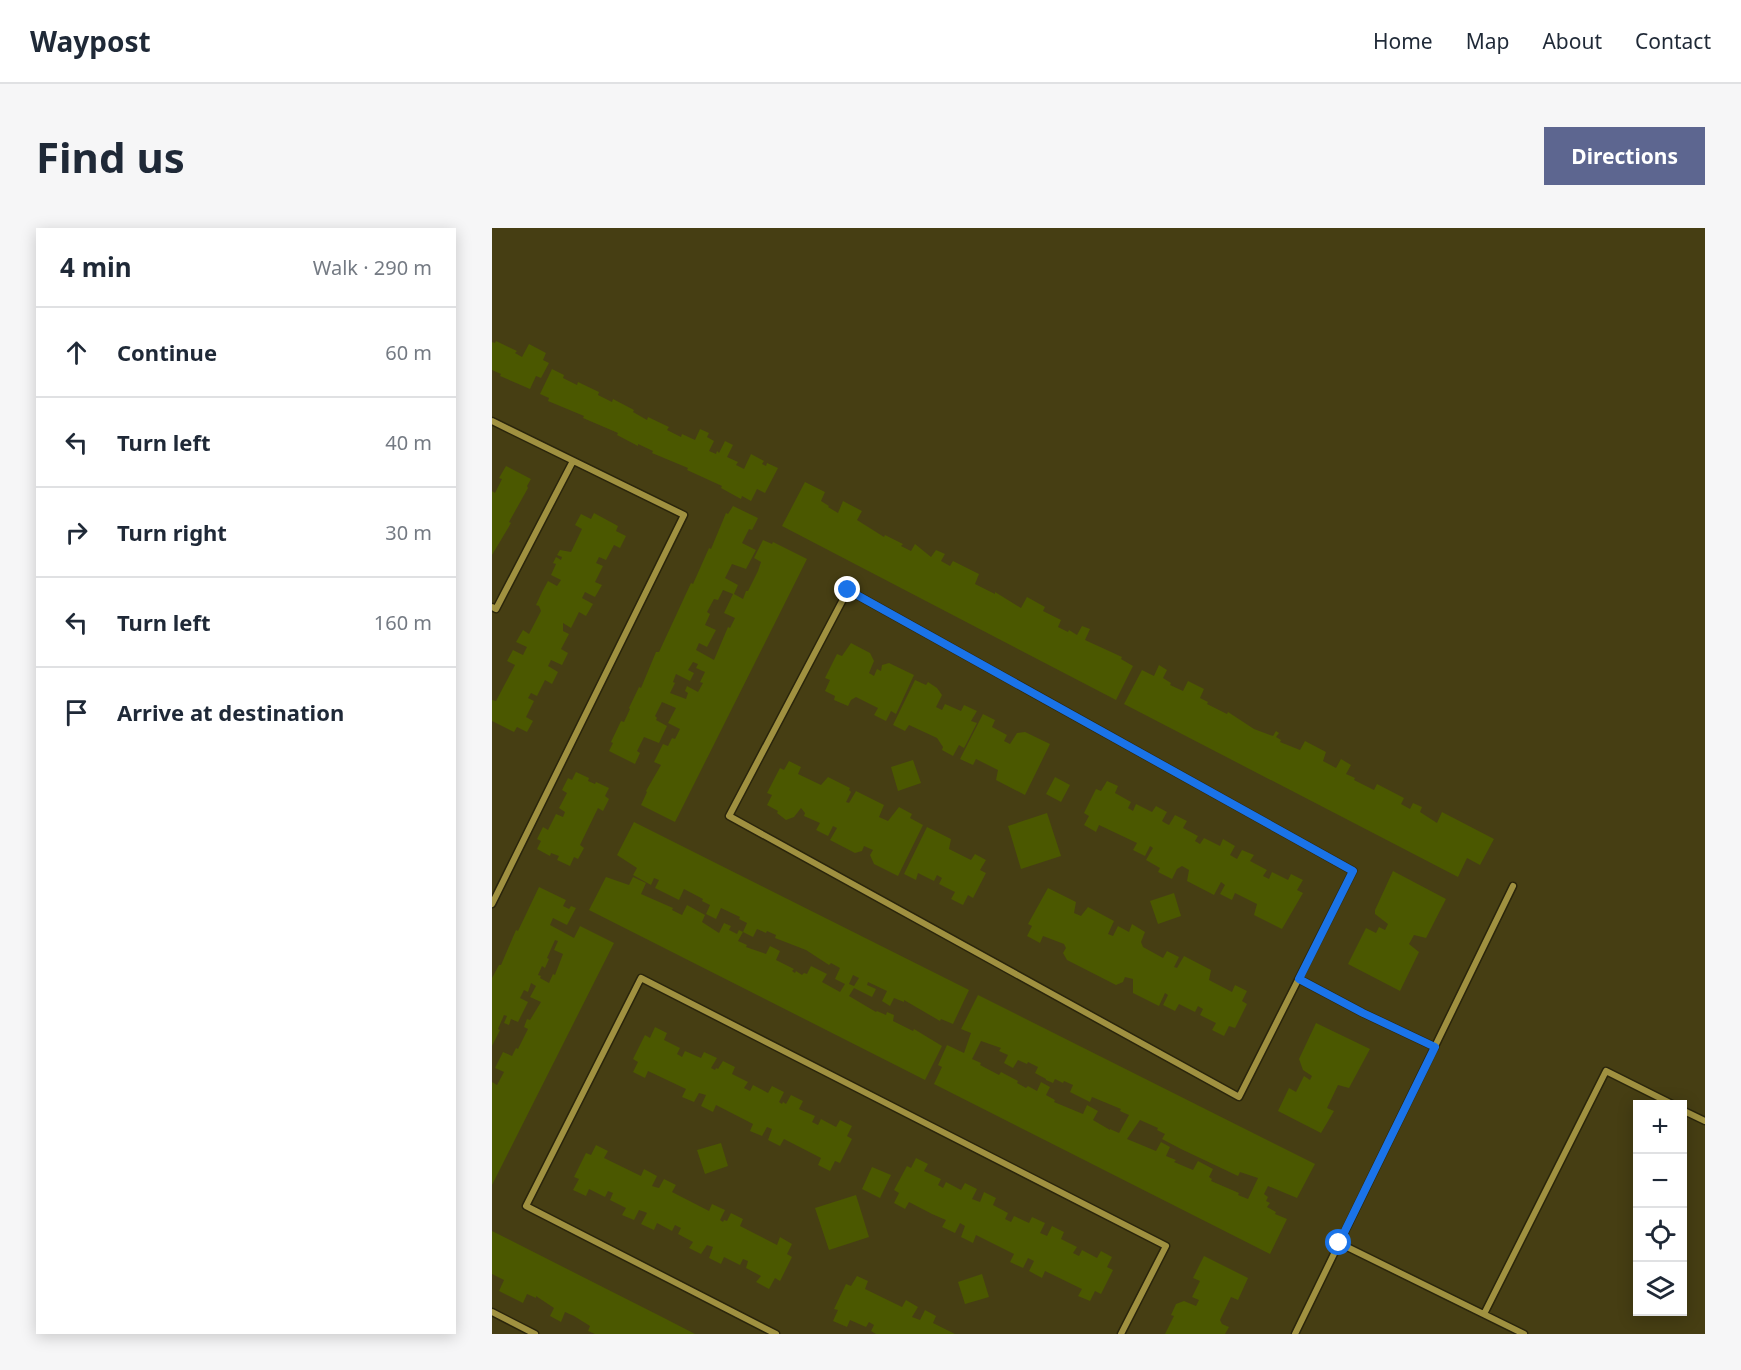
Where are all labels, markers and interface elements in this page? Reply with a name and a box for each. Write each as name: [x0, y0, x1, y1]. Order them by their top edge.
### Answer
text: Waypost: [30, 22, 151, 60]
text: Home: [1373, 27, 1433, 55]
text: Map: [1466, 27, 1509, 55]
text: About: [1542, 27, 1602, 55]
text: Contact: [1635, 27, 1711, 55]
button: Directions: [1544, 127, 1705, 185]
text: Find us: [36, 128, 185, 185]
text: 4 min: [60, 249, 132, 285]
text: Walk · 290 m: [313, 254, 432, 281]
icon: ahead: [60, 336, 93, 369]
text: Continue: [117, 337, 217, 367]
text: 60 m: [385, 339, 432, 366]
icon: left: [60, 426, 93, 459]
text: Turn left: [117, 427, 211, 457]
text: 40 m: [385, 429, 432, 456]
icon: right: [60, 516, 93, 549]
text: Turn right: [117, 517, 227, 547]
text: 30 m: [385, 519, 432, 546]
route end: [834, 576, 860, 602]
icon: left: [60, 606, 93, 639]
text: Turn left: [117, 607, 211, 637]
text: 160 m: [374, 609, 432, 636]
icon: arrive: [60, 696, 93, 729]
text: Arrive at destination: [117, 697, 344, 727]
map controls: [1633, 1100, 1687, 1316]
button: +: [1633, 1100, 1687, 1154]
button: −: [1633, 1154, 1687, 1208]
button: locate: [1633, 1208, 1687, 1262]
route start: [1325, 1229, 1351, 1255]
button: layers: [1633, 1262, 1687, 1316]

